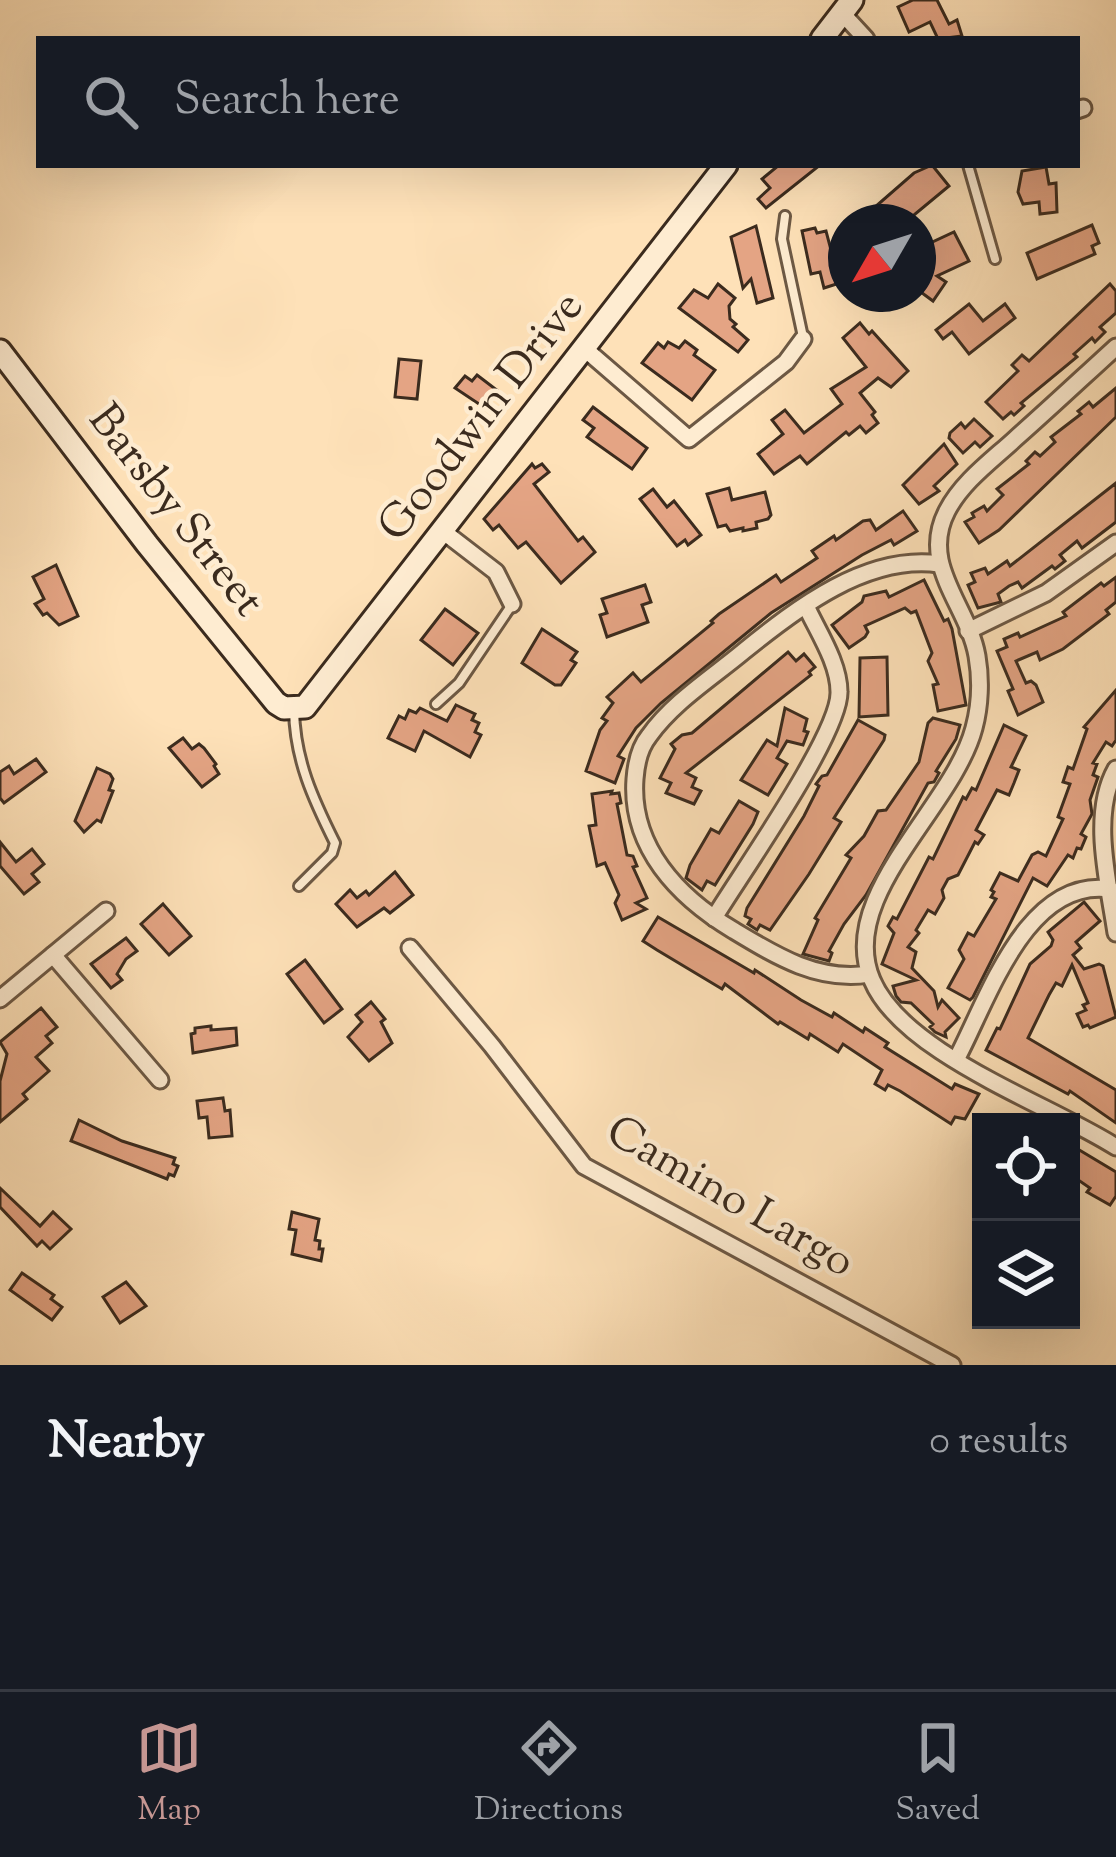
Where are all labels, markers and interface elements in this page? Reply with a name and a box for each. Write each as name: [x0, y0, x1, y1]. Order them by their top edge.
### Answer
search box: [36, 36, 1080, 168]
icon: search: [78, 69, 144, 135]
text: Search here: [174, 70, 400, 135]
north arrow: [828, 204, 936, 312]
street label: Goodwin Drive: [364, 279, 602, 557]
street label: Barsby Street: [70, 392, 278, 632]
street label: Camino Largo: [593, 1102, 865, 1296]
map controls: [972, 1113, 1080, 1329]
button: locate: [972, 1113, 1080, 1221]
button: layers: [972, 1221, 1080, 1329]
text: Nearby: [48, 1407, 205, 1480]
text: 0 results: [929, 1415, 1068, 1471]
tab: Map: [136, 1715, 202, 1835]
tab: Directions: [474, 1715, 623, 1835]
tab: Saved: [895, 1715, 980, 1835]

